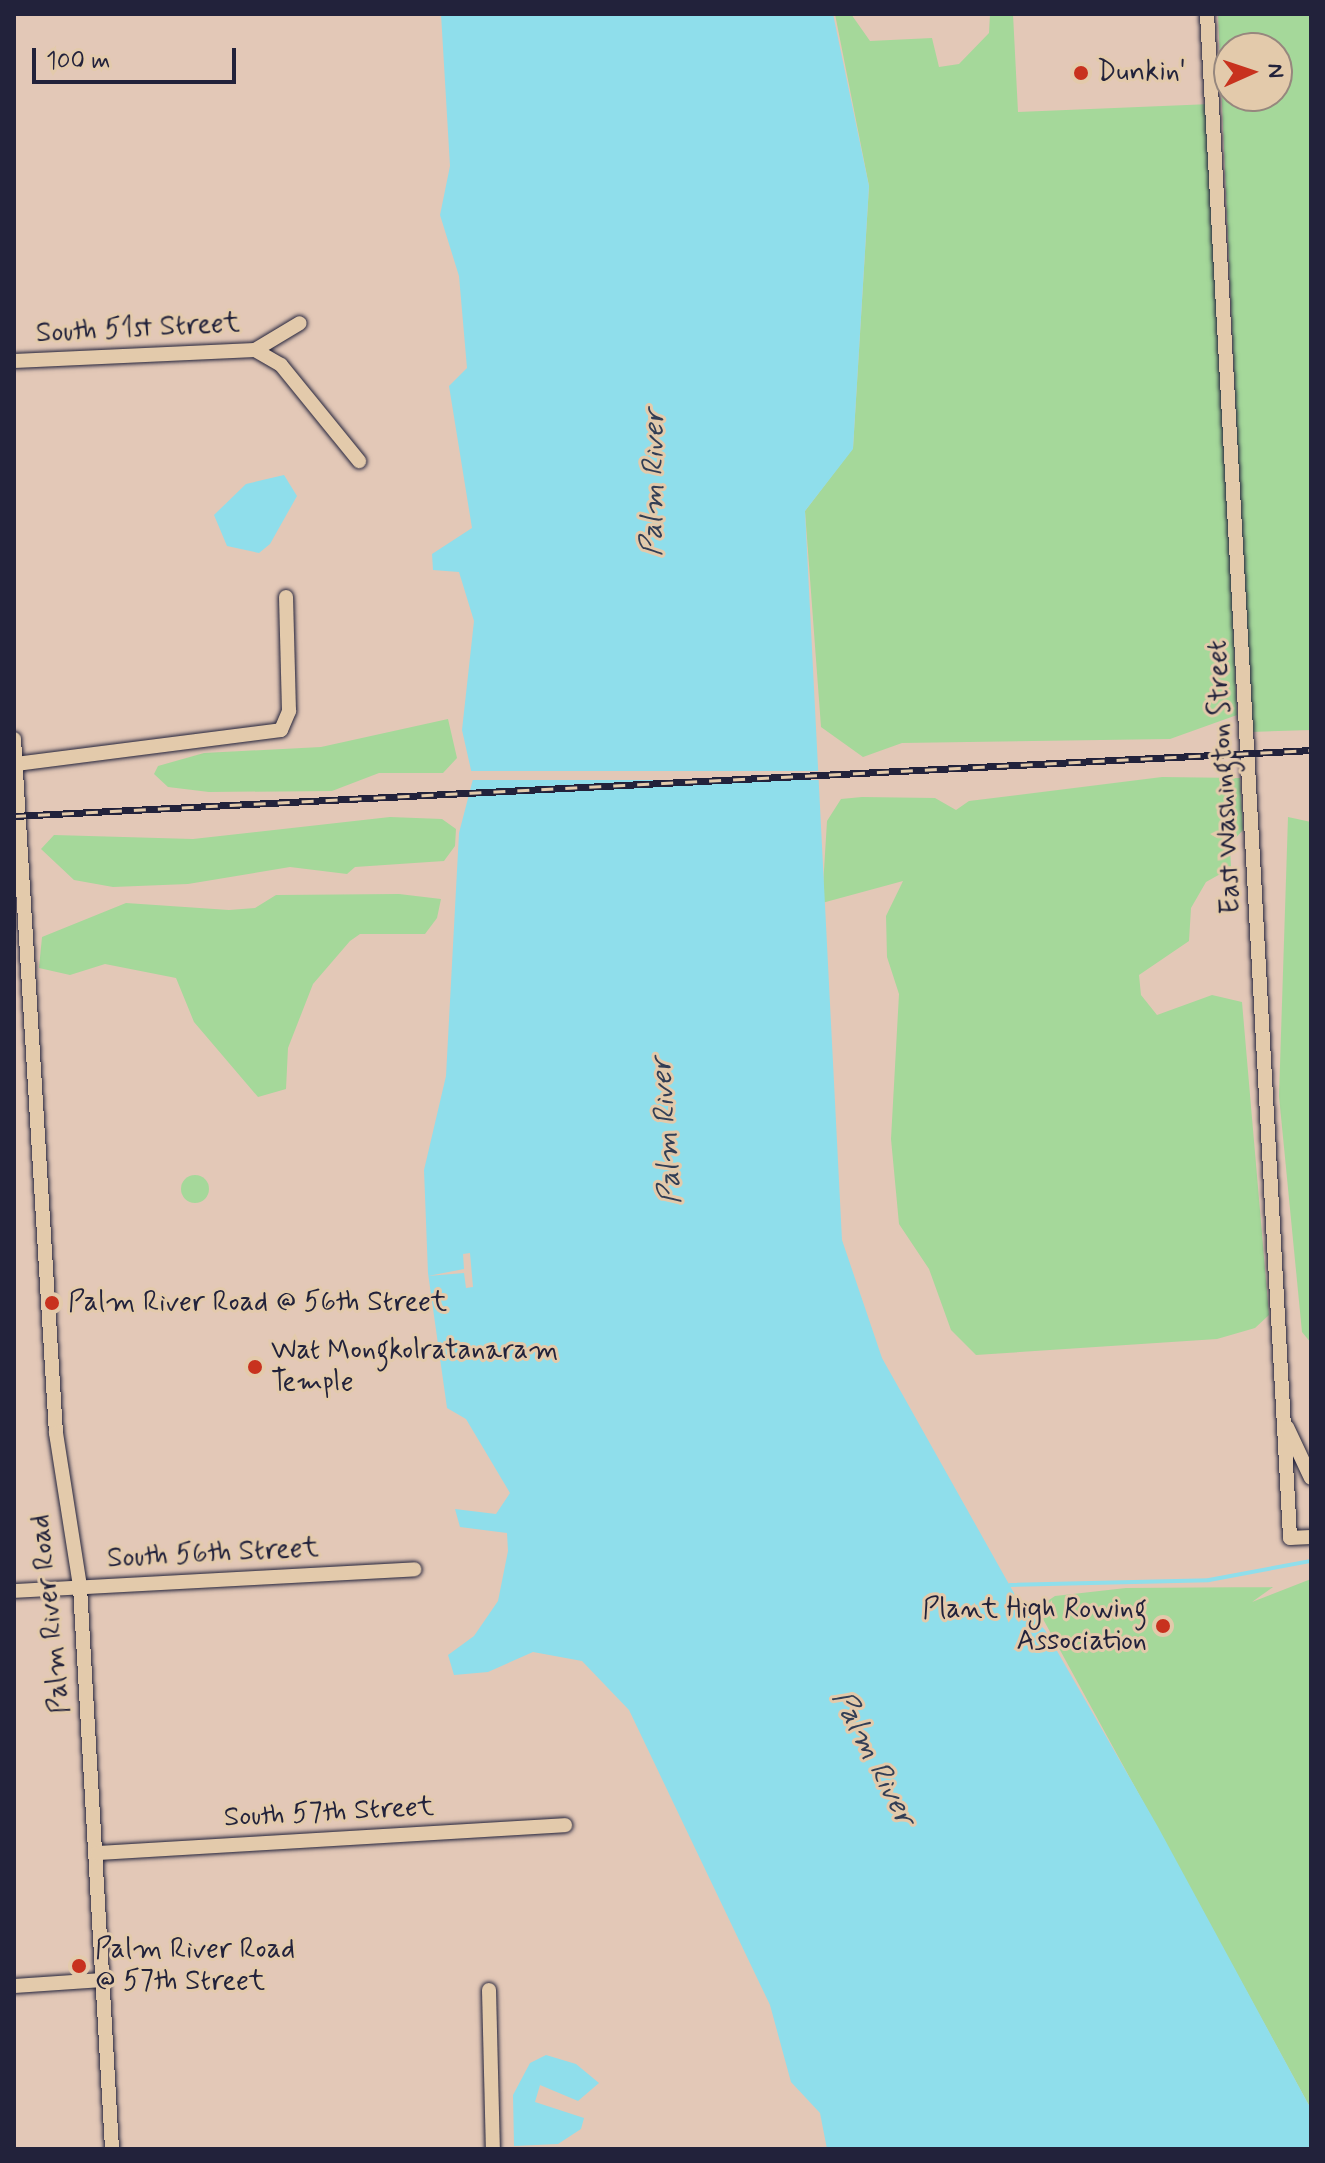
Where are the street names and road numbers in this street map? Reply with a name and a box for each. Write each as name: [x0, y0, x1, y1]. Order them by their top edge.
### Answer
street label: South 51st Street: [35, 307, 241, 351]
street label: East Washington Street: [1201, 637, 1249, 917]
street label: Palm River Road: [24, 1513, 78, 1715]
street label: South 56th Street: [106, 1532, 320, 1576]
street label: South 57th Street: [223, 1791, 435, 1835]

